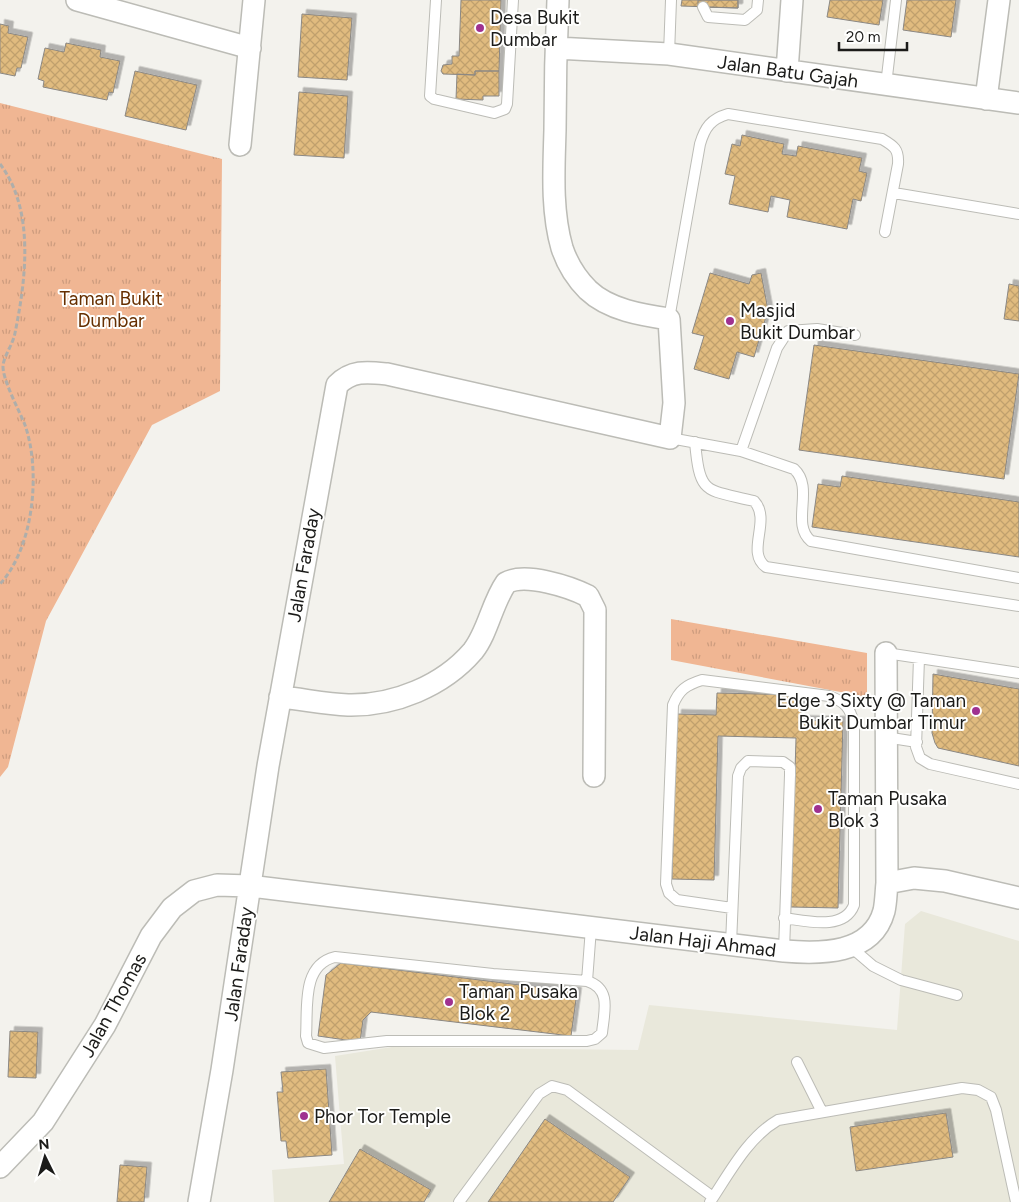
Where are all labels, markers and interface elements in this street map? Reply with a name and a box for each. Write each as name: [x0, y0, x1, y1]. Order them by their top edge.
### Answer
place label: Desa Bukit Dumbar: [490, 6, 580, 51]
scale bar: [839, 20, 906, 52]
marker: Desa Bukit Dumbar: [474, 22, 486, 34]
text: 20 m: [846, 28, 880, 46]
street label: Jalan Batu Gajah: [716, 50, 860, 93]
park label: Taman Bukit Dumbar: [59, 287, 163, 332]
place label: Masjid Bukit Dumbar: [740, 299, 855, 344]
marker: Masjid Bukit Dumbar: [724, 315, 736, 327]
street label: Jalan Faraday: [282, 506, 325, 624]
place label: Edge 3 Sixty @ Taman Bukit Dumbar Timur: [776, 689, 967, 734]
marker: Edge 3 Sixty @ Taman Bukit Dumbar Timur: [970, 705, 982, 717]
place label: Taman Pusaka Blok 3: [828, 787, 947, 832]
marker: Taman Pusaka Blok 3: [812, 803, 824, 815]
street label: Jalan Faraday: [219, 905, 258, 1023]
street label: Jalan Haji Ahmad: [628, 921, 777, 962]
street label: Jalan Thomas: [75, 949, 152, 1061]
place label: Taman Pusaka Blok 2: [459, 980, 578, 1025]
marker: Taman Pusaka Blok 2: [443, 996, 455, 1008]
place label: Phor Tor Temple: [314, 1105, 451, 1128]
marker: Phor Tor Temple: [298, 1110, 310, 1122]
north arrow: [20, 1132, 70, 1182]
text: N: [38, 1136, 50, 1153]

